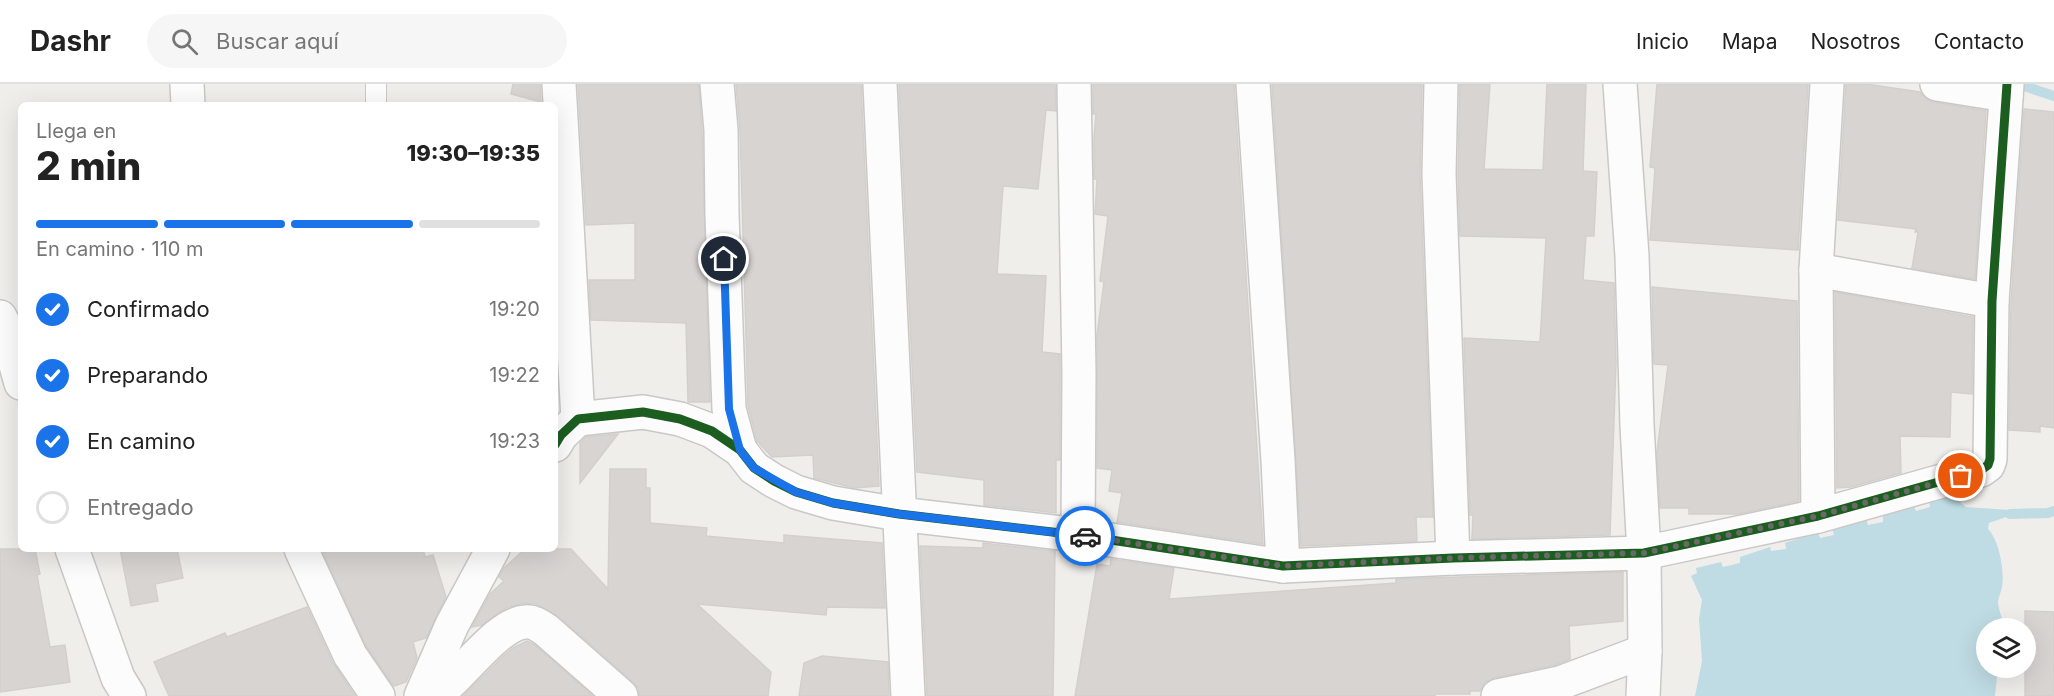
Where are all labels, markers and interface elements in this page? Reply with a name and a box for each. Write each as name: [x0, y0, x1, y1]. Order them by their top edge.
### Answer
search box: [147, 14, 567, 68]
text: Dashr: [30, 24, 111, 58]
icon: search: [168, 25, 201, 58]
text: Buscar aquí: [216, 28, 339, 54]
text: Inicio: [1636, 29, 1689, 54]
text: Mapa: [1722, 29, 1777, 54]
text: Nosotros: [1810, 29, 1901, 54]
text: Contacto: [1934, 29, 2024, 54]
text: Llega en: [36, 119, 116, 143]
text: 19:30–19:35: [406, 140, 540, 166]
text: 2 min: [36, 142, 141, 189]
pin: [698, 233, 749, 284]
text: En camino · 110 m: [36, 237, 204, 261]
icon: home: [707, 242, 740, 275]
icon: check: [36, 293, 69, 326]
text: Confirmado: [87, 296, 210, 322]
text: 19:20: [489, 297, 540, 321]
icon: check: [36, 359, 69, 392]
text: Preparando: [87, 362, 208, 388]
text: 19:22: [489, 363, 540, 387]
icon: check: [36, 425, 69, 458]
text: En camino: [87, 428, 195, 454]
text: 19:23: [489, 429, 540, 453]
pin: [1935, 450, 1986, 501]
icon: bag: [1944, 459, 1977, 492]
text: Entregado: [87, 494, 194, 520]
courier: [1055, 506, 1115, 566]
icon: car: [1069, 520, 1102, 553]
map controls: [1976, 618, 2036, 678]
button: layers: [1976, 618, 2036, 678]

